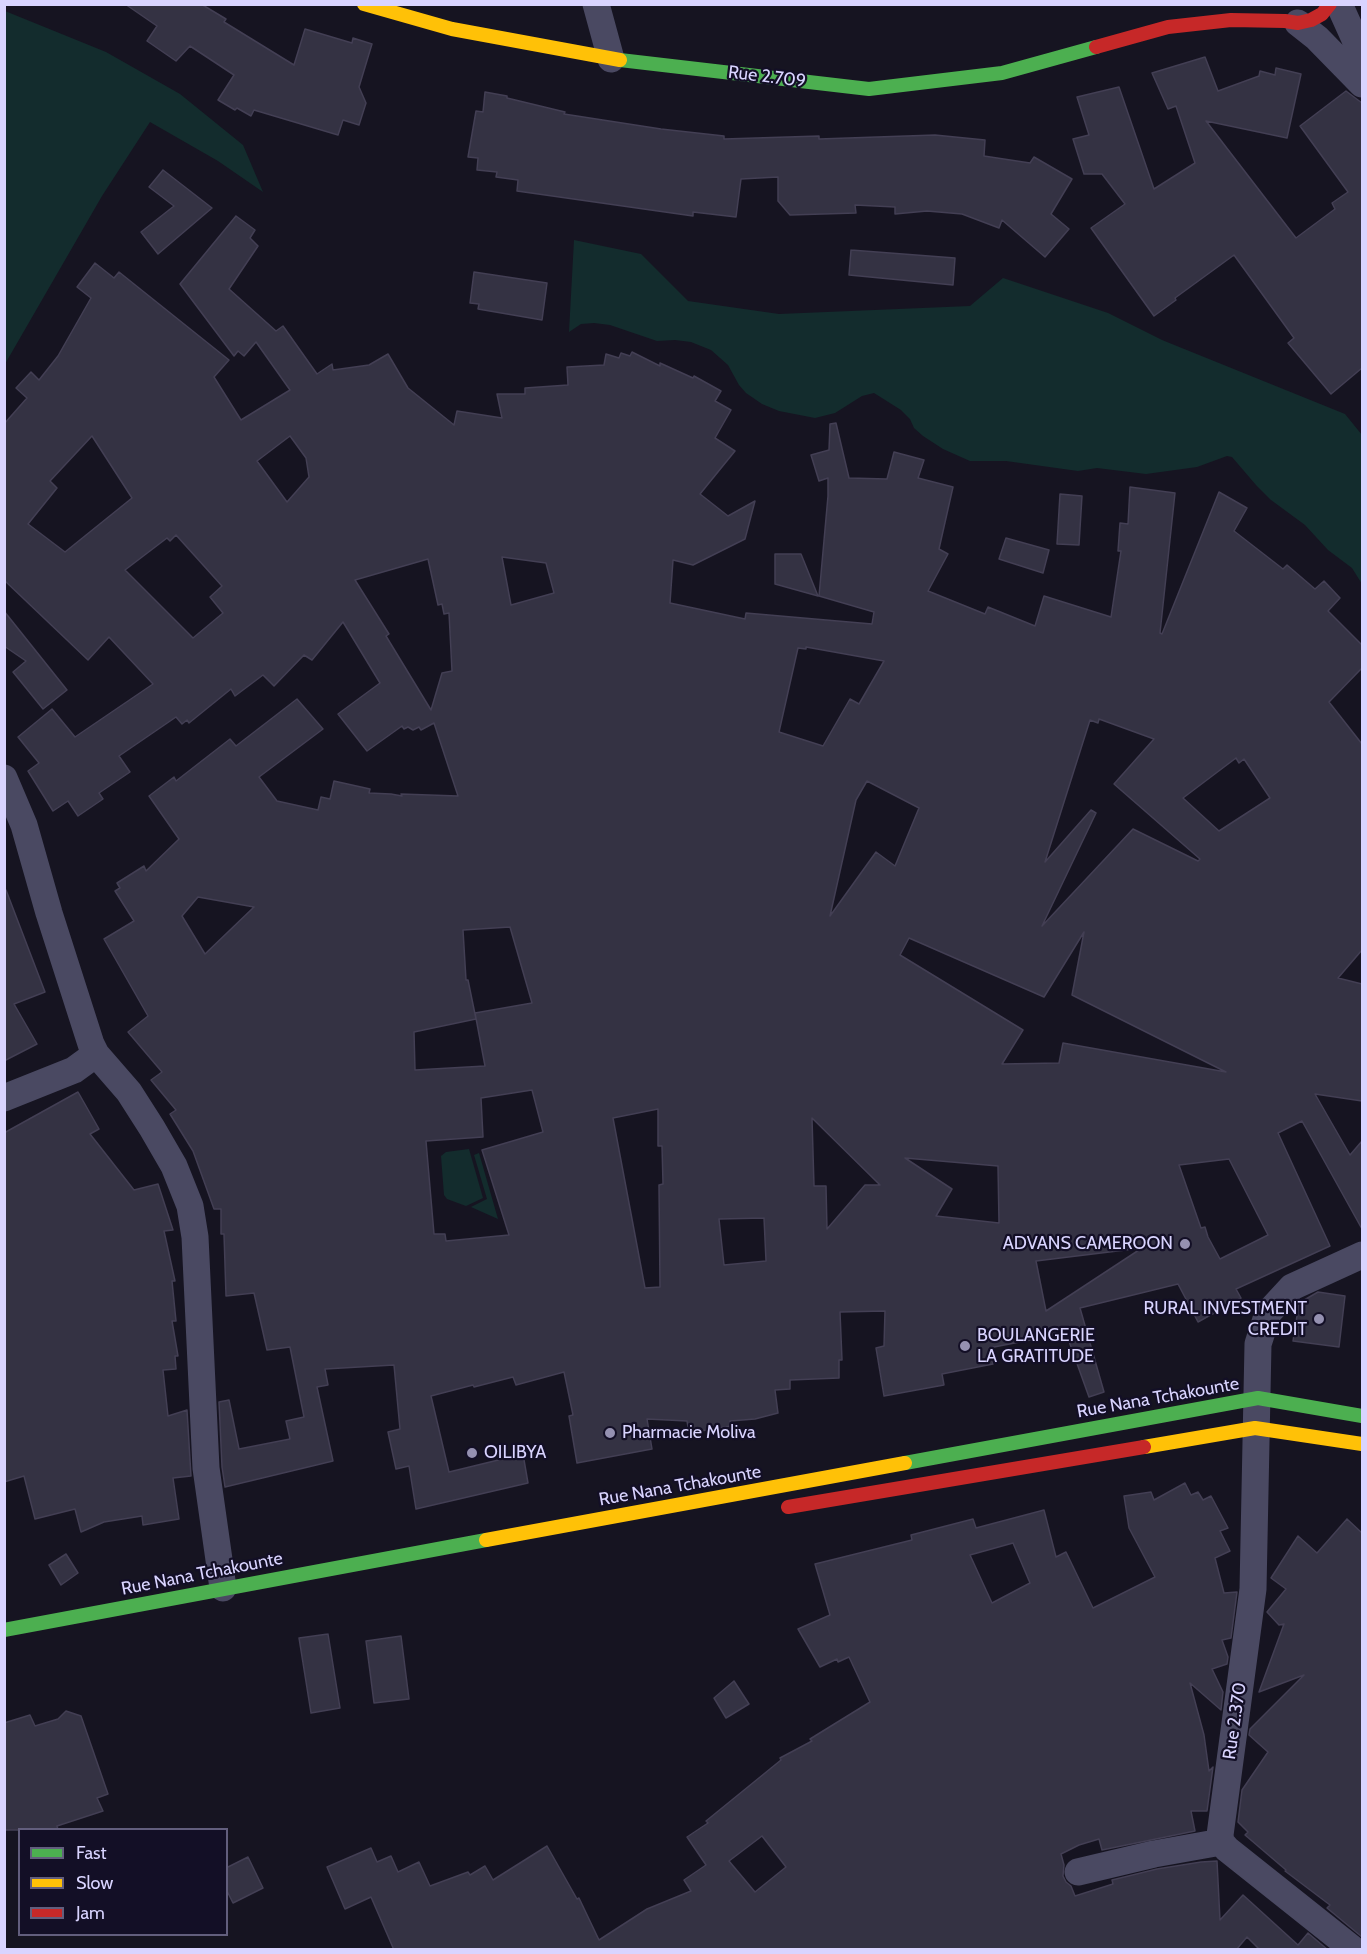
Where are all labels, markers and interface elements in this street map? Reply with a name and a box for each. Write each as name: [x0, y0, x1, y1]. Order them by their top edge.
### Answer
street label: Rue 2.709: [727, 62, 807, 92]
place label: ADVANS CAMEROON: [1003, 1233, 1173, 1255]
marker: ADVANS CAMEROON: [1178, 1237, 1192, 1251]
place label: RURAL INVESTMENT CREDIT: [1143, 1298, 1307, 1340]
marker: RURAL INVESTMENT CREDIT: [1312, 1312, 1326, 1326]
place label: BOULANGERIE LA GRATITUDE: [977, 1325, 1095, 1368]
marker: BOULANGERIE LA GRATITUDE: [958, 1339, 972, 1353]
street label: Rue Nana Tchakounte: [1075, 1373, 1241, 1423]
place label: Pharmacie Moliva: [622, 1422, 756, 1444]
marker: Pharmacie Moliva: [603, 1426, 617, 1440]
place label: OILIBYA: [484, 1442, 546, 1464]
marker: OILIBYA: [465, 1446, 479, 1460]
street label: Rue Nana Tchakounte: [597, 1461, 763, 1511]
street label: Rue Nana Tchakounte: [119, 1548, 285, 1600]
street label: Rue 2.370: [1219, 1681, 1251, 1761]
legend: [18, 1828, 228, 1936]
text: Fast: [76, 1842, 107, 1864]
text: Slow: [76, 1872, 113, 1894]
text: Jam: [76, 1902, 105, 1924]

